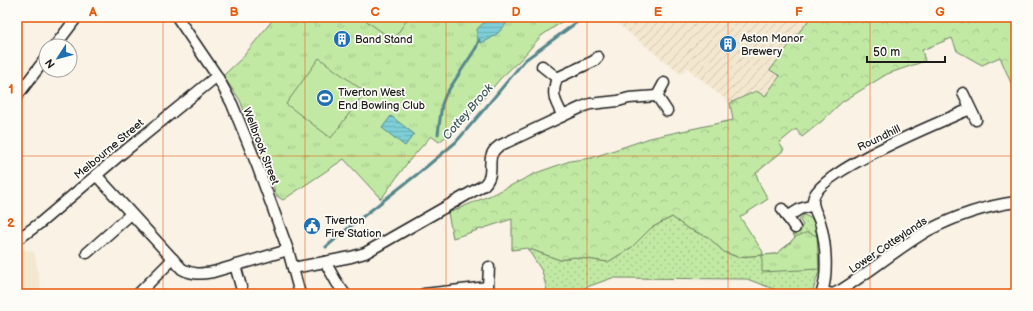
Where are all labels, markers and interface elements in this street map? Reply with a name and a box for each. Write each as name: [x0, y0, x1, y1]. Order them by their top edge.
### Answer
text: A: [88, 4, 97, 20]
text: B: [229, 4, 239, 20]
text: C: [370, 4, 380, 20]
text: D: [511, 4, 521, 20]
text: E: [654, 4, 663, 20]
text: F: [795, 4, 803, 20]
text: G: [935, 4, 945, 20]
building icon: Band Stand: [332, 29, 352, 49]
place label: Aston Manor Brewery: [741, 32, 804, 58]
place label: Band Stand: [355, 33, 412, 46]
building icon: Aston Manor Brewery: [718, 34, 738, 54]
north arrow: [38, 38, 78, 78]
scale bar: [867, 38, 945, 64]
text: 50 m: [873, 45, 900, 60]
text: N: [43, 56, 58, 71]
water label: Cottey Brook: [440, 80, 497, 143]
text: 1: [8, 81, 14, 97]
place label: Tiverton West End Bowling Club: [338, 86, 425, 112]
sports icon: Tiverton West End Bowling Club: [315, 88, 335, 108]
street label: Wellbrook Street: [240, 106, 282, 187]
street label: Melbourne Street: [72, 116, 147, 182]
street label: Roundhill: [855, 122, 903, 154]
place label: Tiverton Fire Station: [325, 214, 382, 240]
street label: Lower Cotteylands: [847, 214, 930, 276]
text: 2: [7, 215, 15, 231]
public building icon: Tiverton Fire Station: [302, 216, 322, 236]

